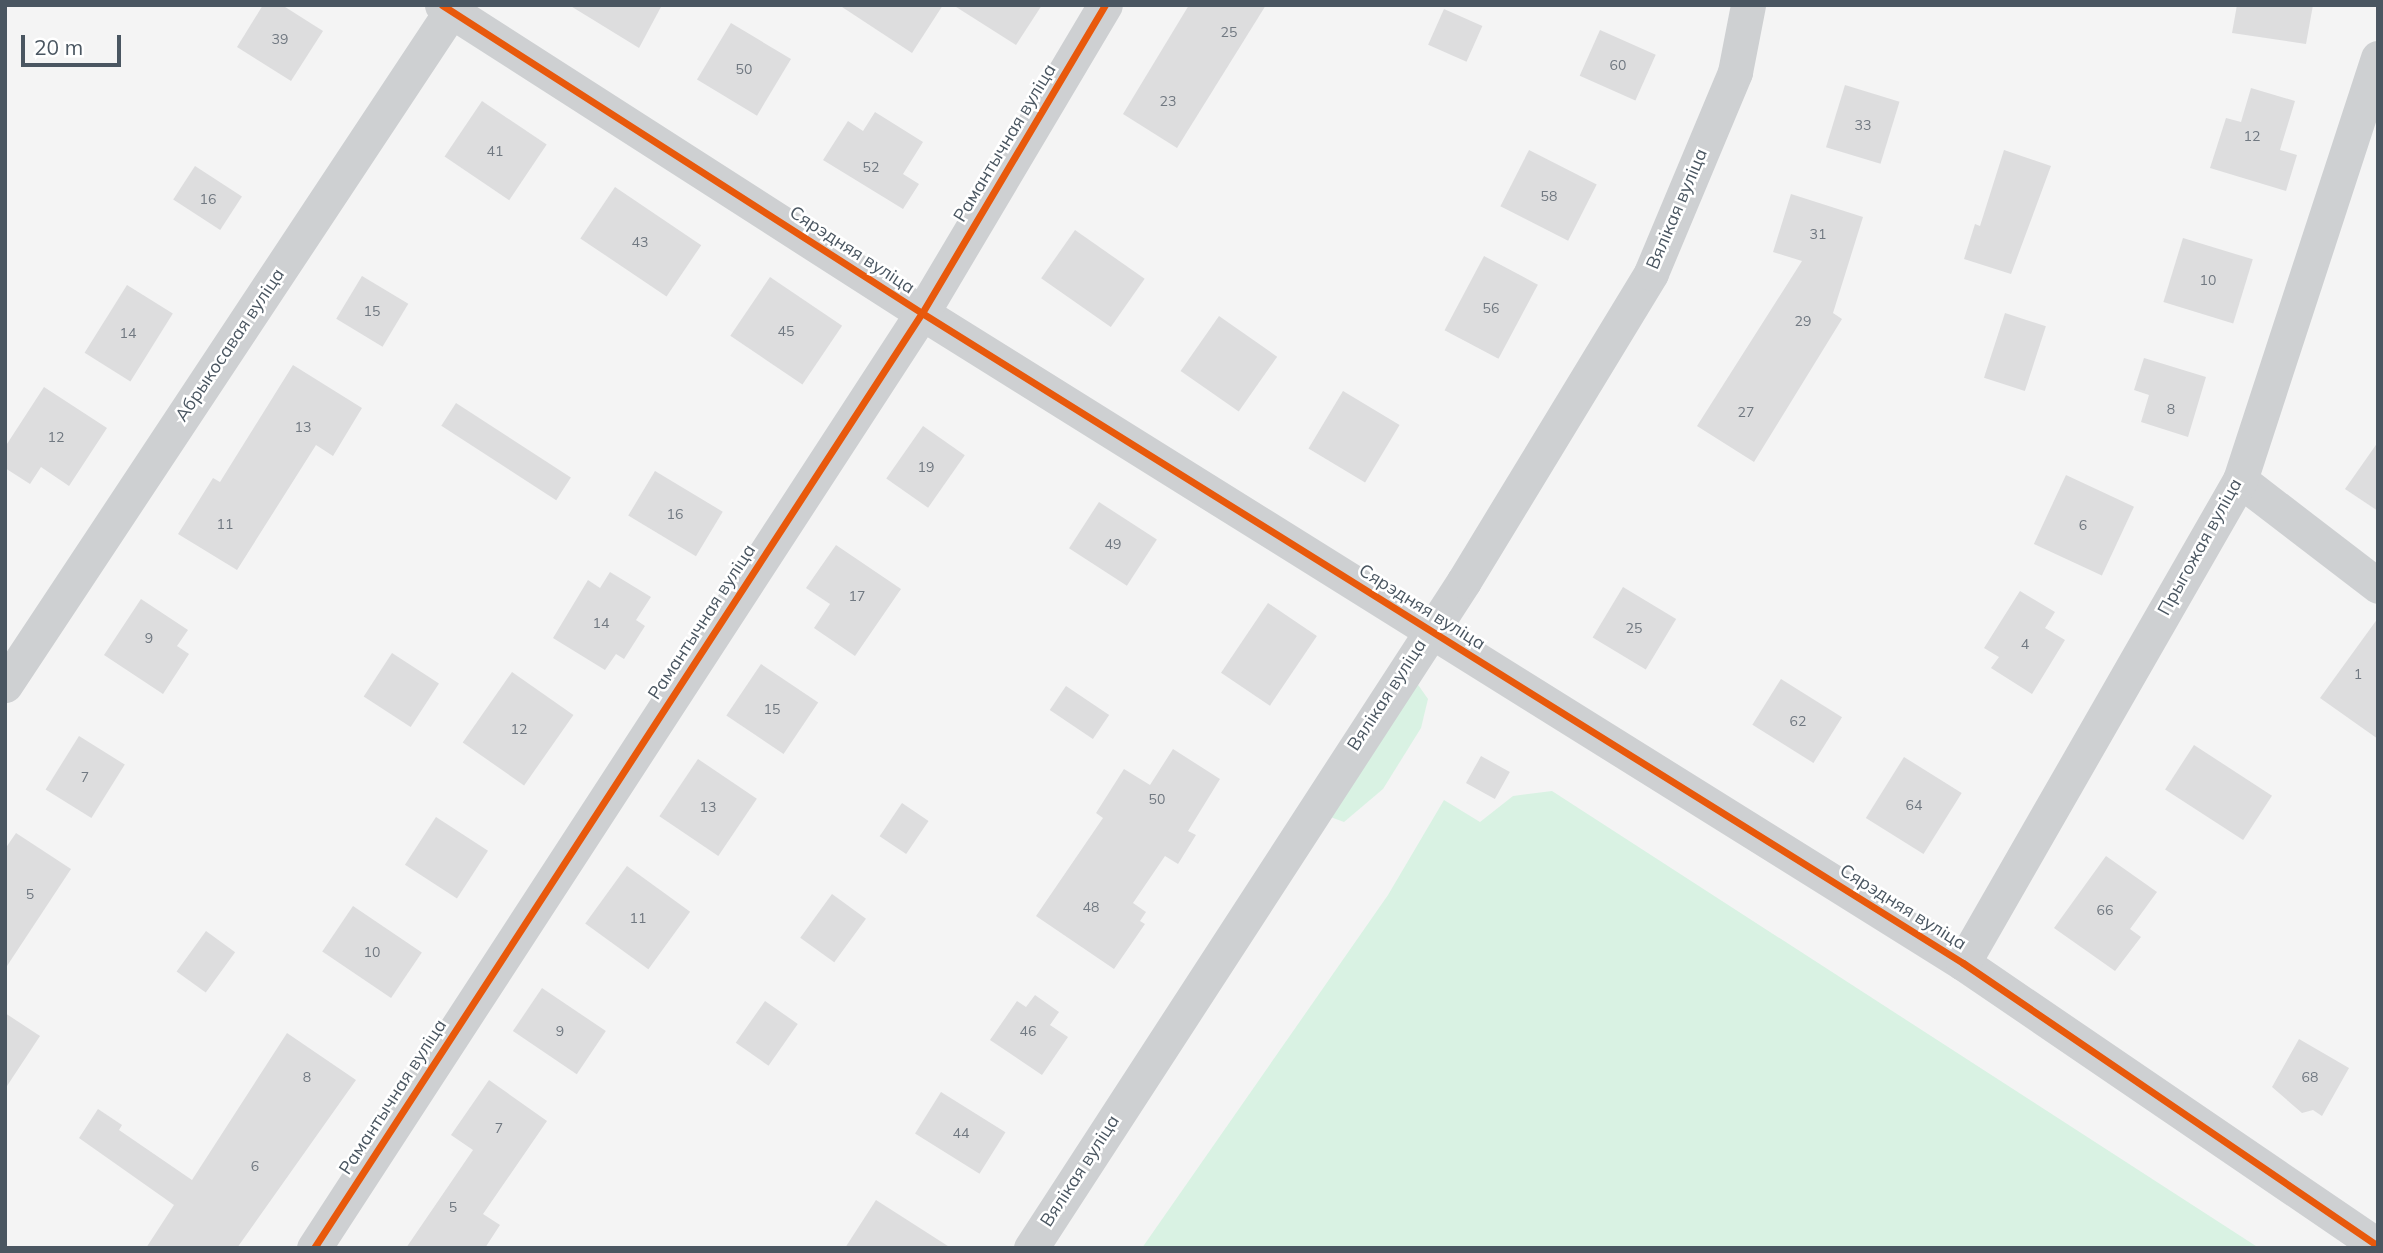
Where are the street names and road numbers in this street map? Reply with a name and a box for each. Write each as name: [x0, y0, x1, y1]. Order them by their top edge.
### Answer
street label: Рамантычная вуліца: [949, 60, 1061, 226]
street label: Вялікая вуліца: [1642, 146, 1712, 272]
street label: Сярэдняя вуліца: [785, 201, 919, 299]
street label: Абрыкосавая вуліца: [171, 264, 289, 426]
street label: Прыгожая вуліца: [2153, 475, 2247, 619]
street label: Рамантычная вуліца: [644, 540, 760, 704]
street label: Сярэдняя вуліца: [1355, 559, 1489, 655]
street label: Вялікая вуліца: [1343, 635, 1431, 755]
street label: Сярэдняя вуліца: [1836, 859, 1970, 955]
street label: Рамантычная вуліца: [335, 1015, 451, 1179]
street label: Вялікая вуліца: [1036, 1111, 1124, 1231]

